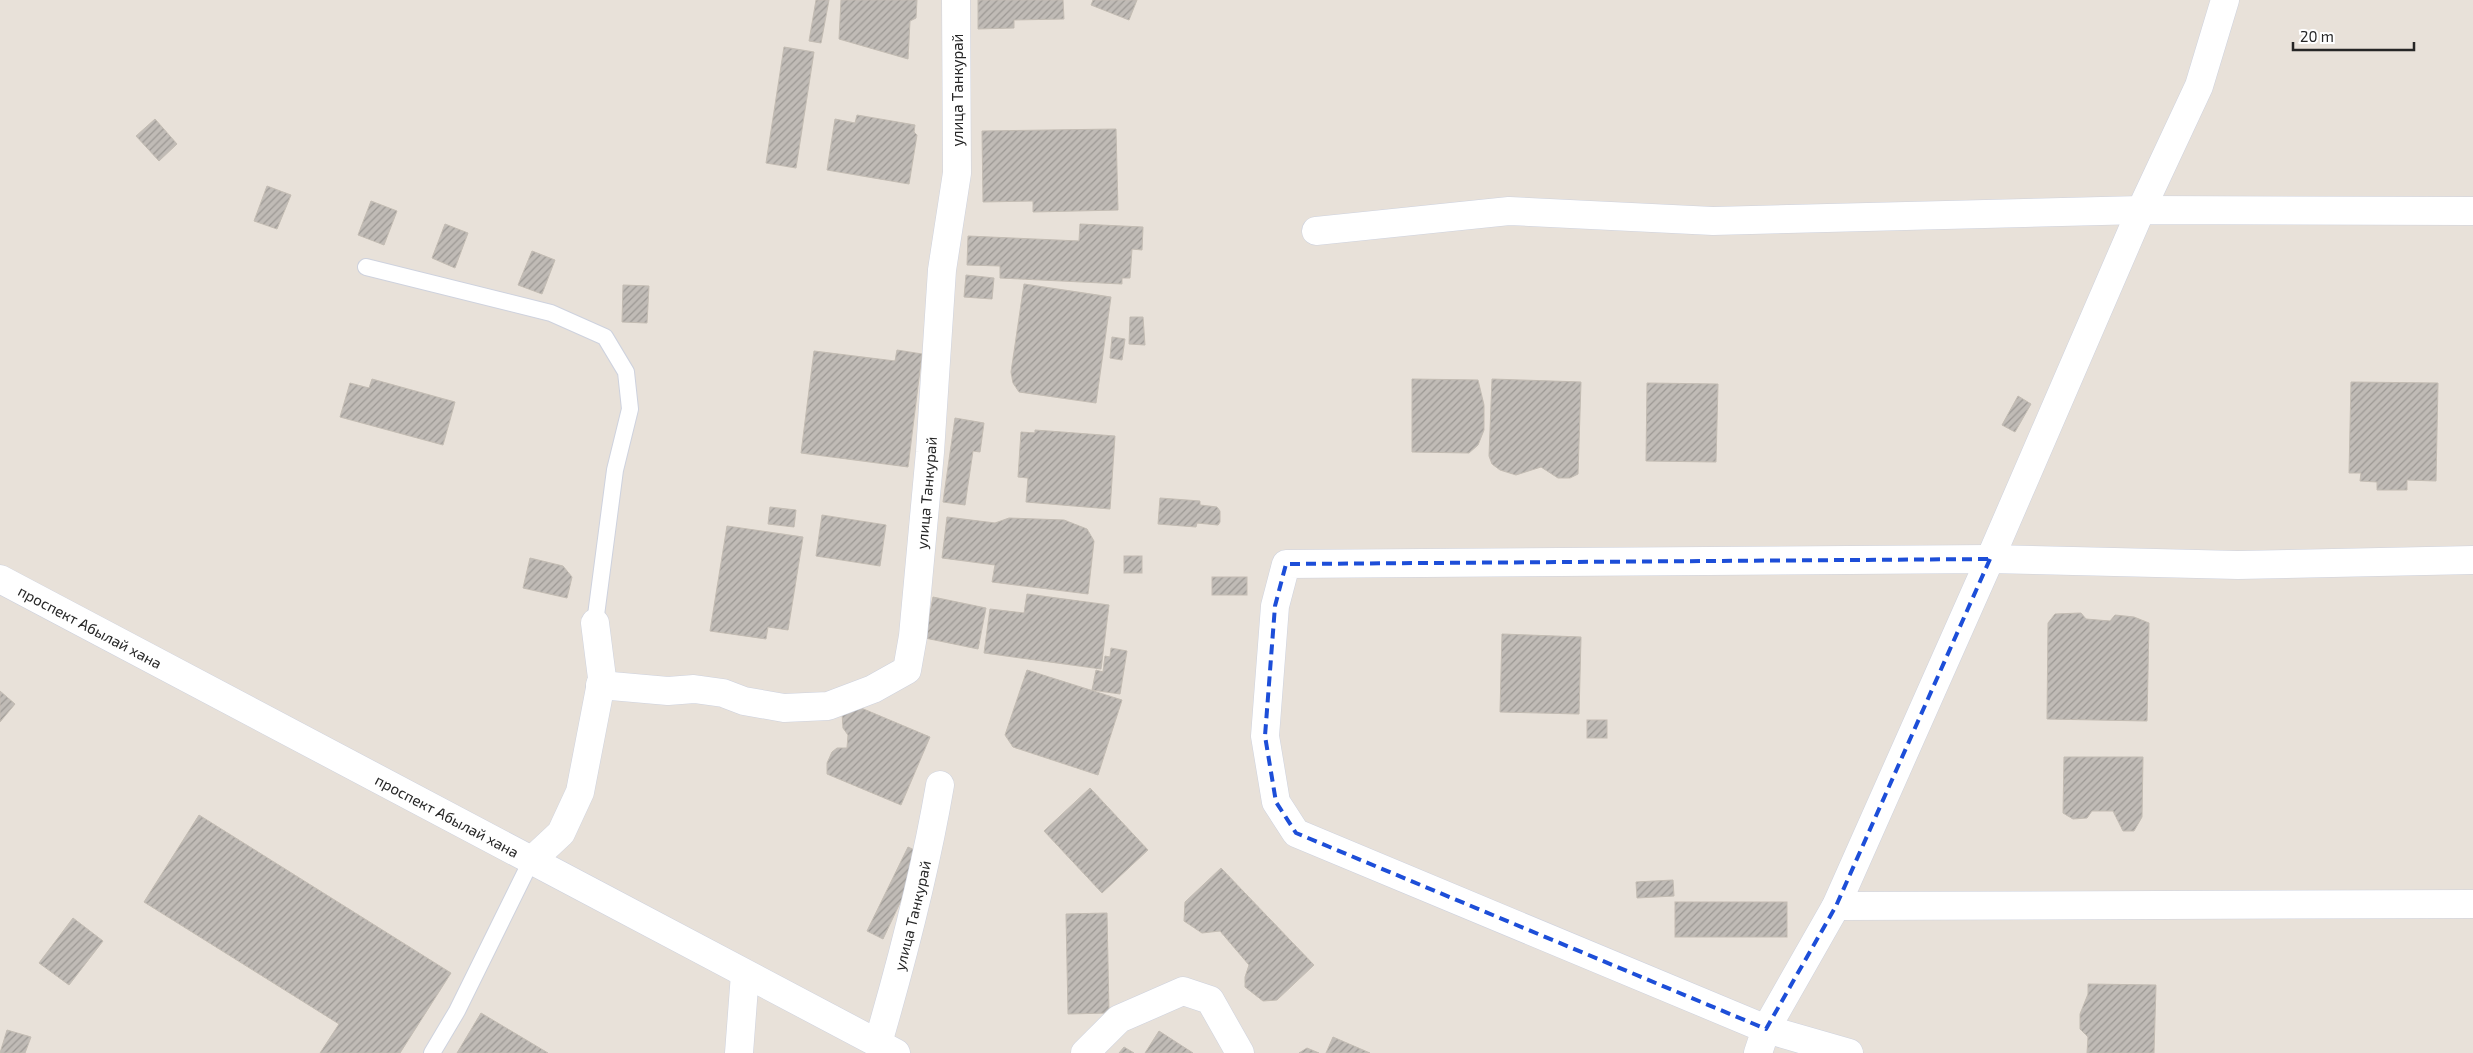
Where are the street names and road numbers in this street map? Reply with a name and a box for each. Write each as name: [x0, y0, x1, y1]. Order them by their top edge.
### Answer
street label: улица Танкурай: [948, 34, 967, 146]
street label: улица Танкурай: [912, 436, 940, 550]
street label: проспект Абылай хана: [15, 581, 165, 672]
street label: проспект Абылай хана: [372, 770, 522, 861]
street label: улица Танкурай: [890, 859, 934, 973]

